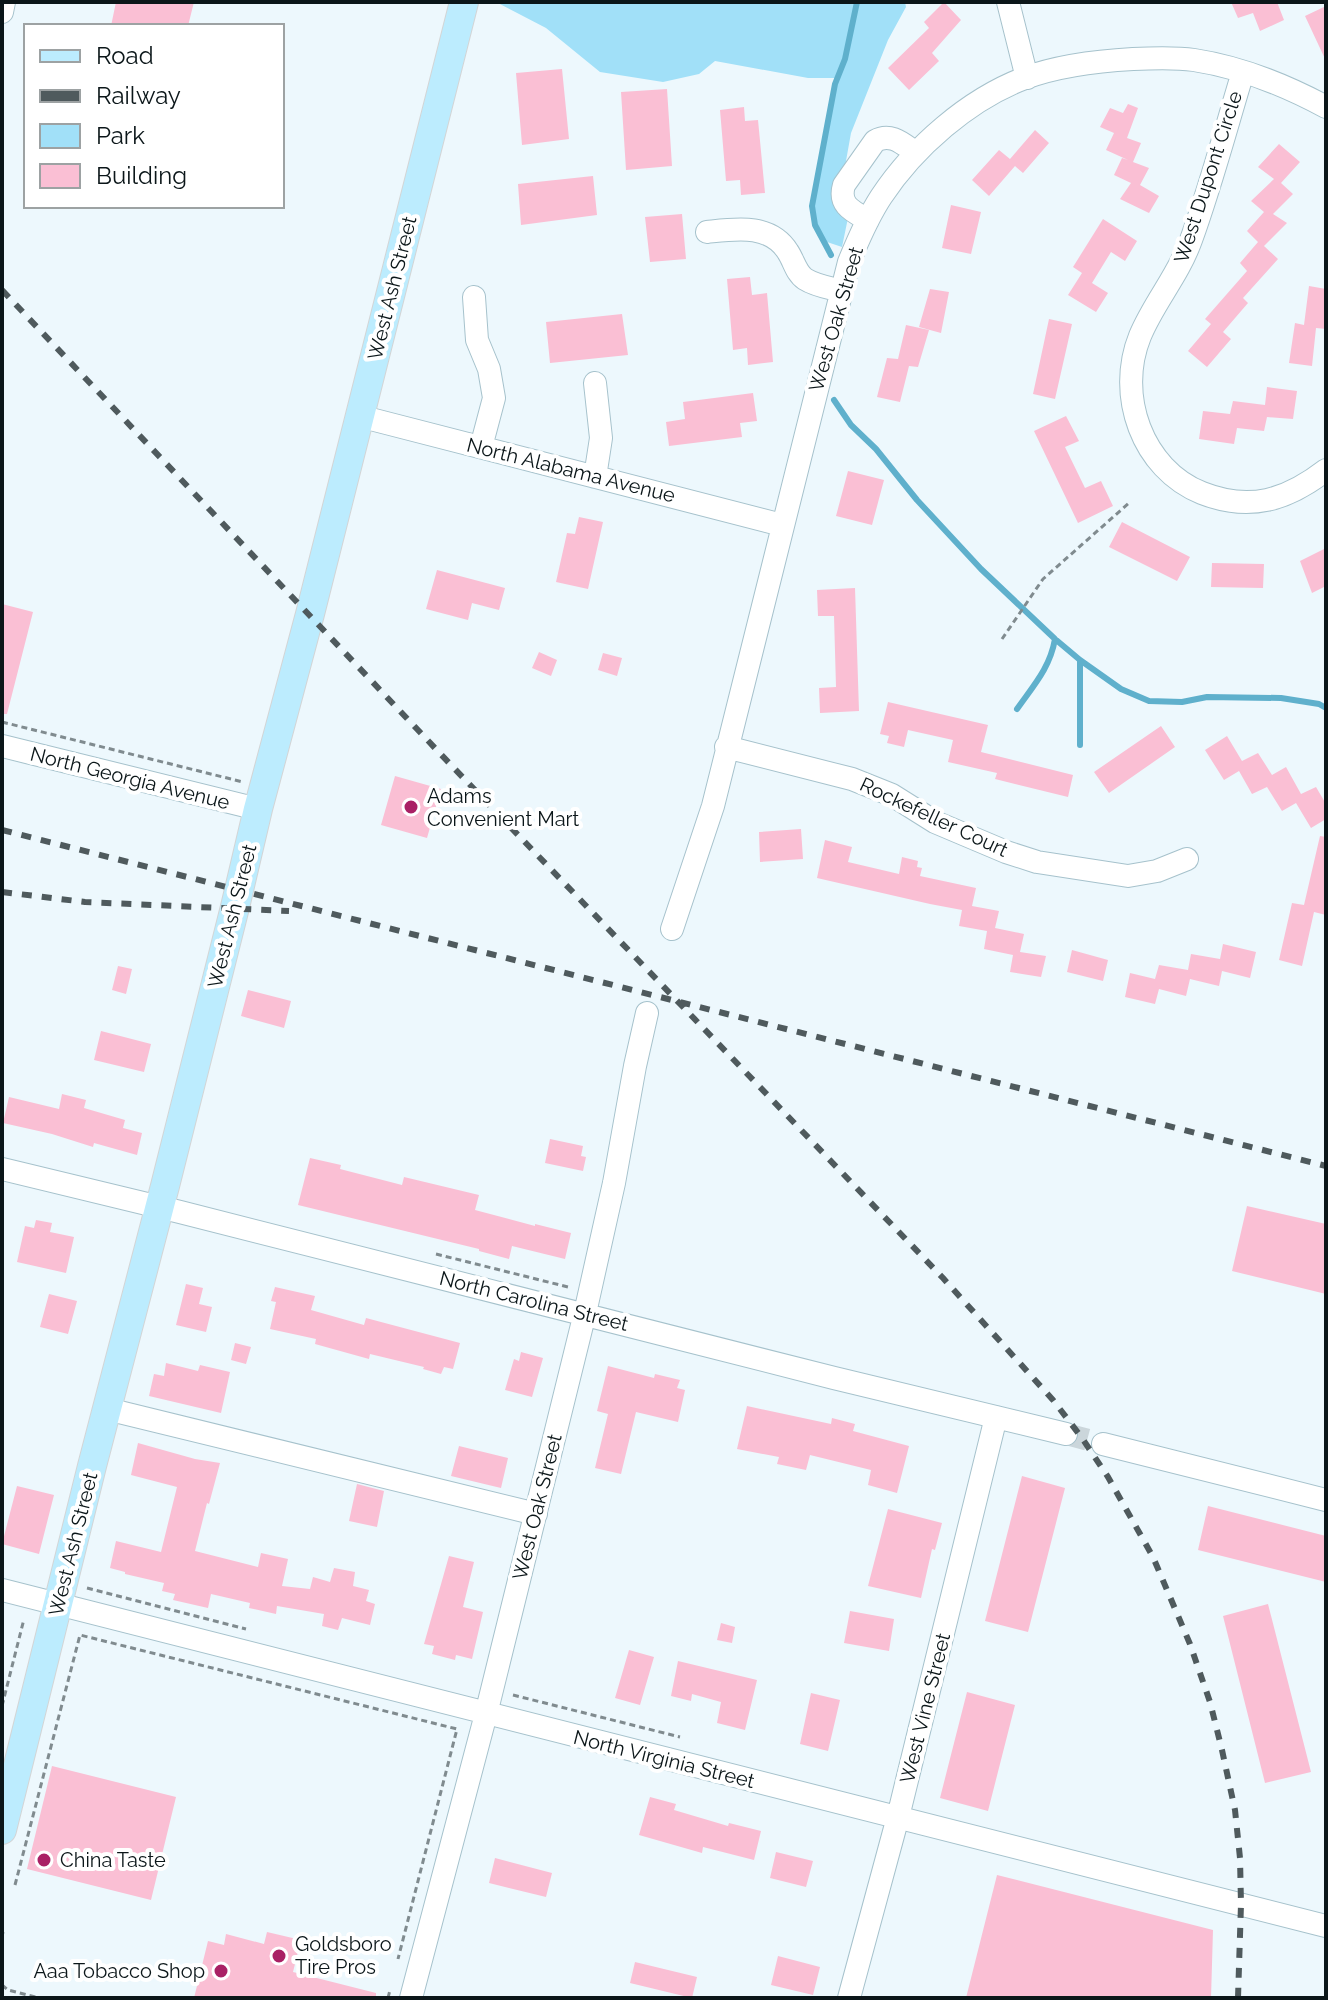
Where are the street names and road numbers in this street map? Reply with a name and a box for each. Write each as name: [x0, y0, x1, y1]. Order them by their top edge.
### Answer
street label: West Dupont Circle: [1169, 88, 1247, 266]
street label: West Ash Street: [363, 213, 422, 362]
street label: West Oak Street: [804, 243, 868, 394]
street label: North Alabama Avenue: [464, 432, 678, 508]
street label: North Georgia Avenue: [28, 742, 232, 814]
street label: Rockefeller Court: [856, 772, 1012, 862]
street label: West Ash Street: [203, 841, 262, 990]
street label: North Carolina Street: [437, 1266, 631, 1336]
street label: West Oak Street: [507, 1431, 567, 1583]
street label: West Ash Street: [44, 1469, 103, 1618]
street label: West Vine Street: [895, 1630, 955, 1786]
street label: North Virginia Street: [571, 1725, 757, 1793]

